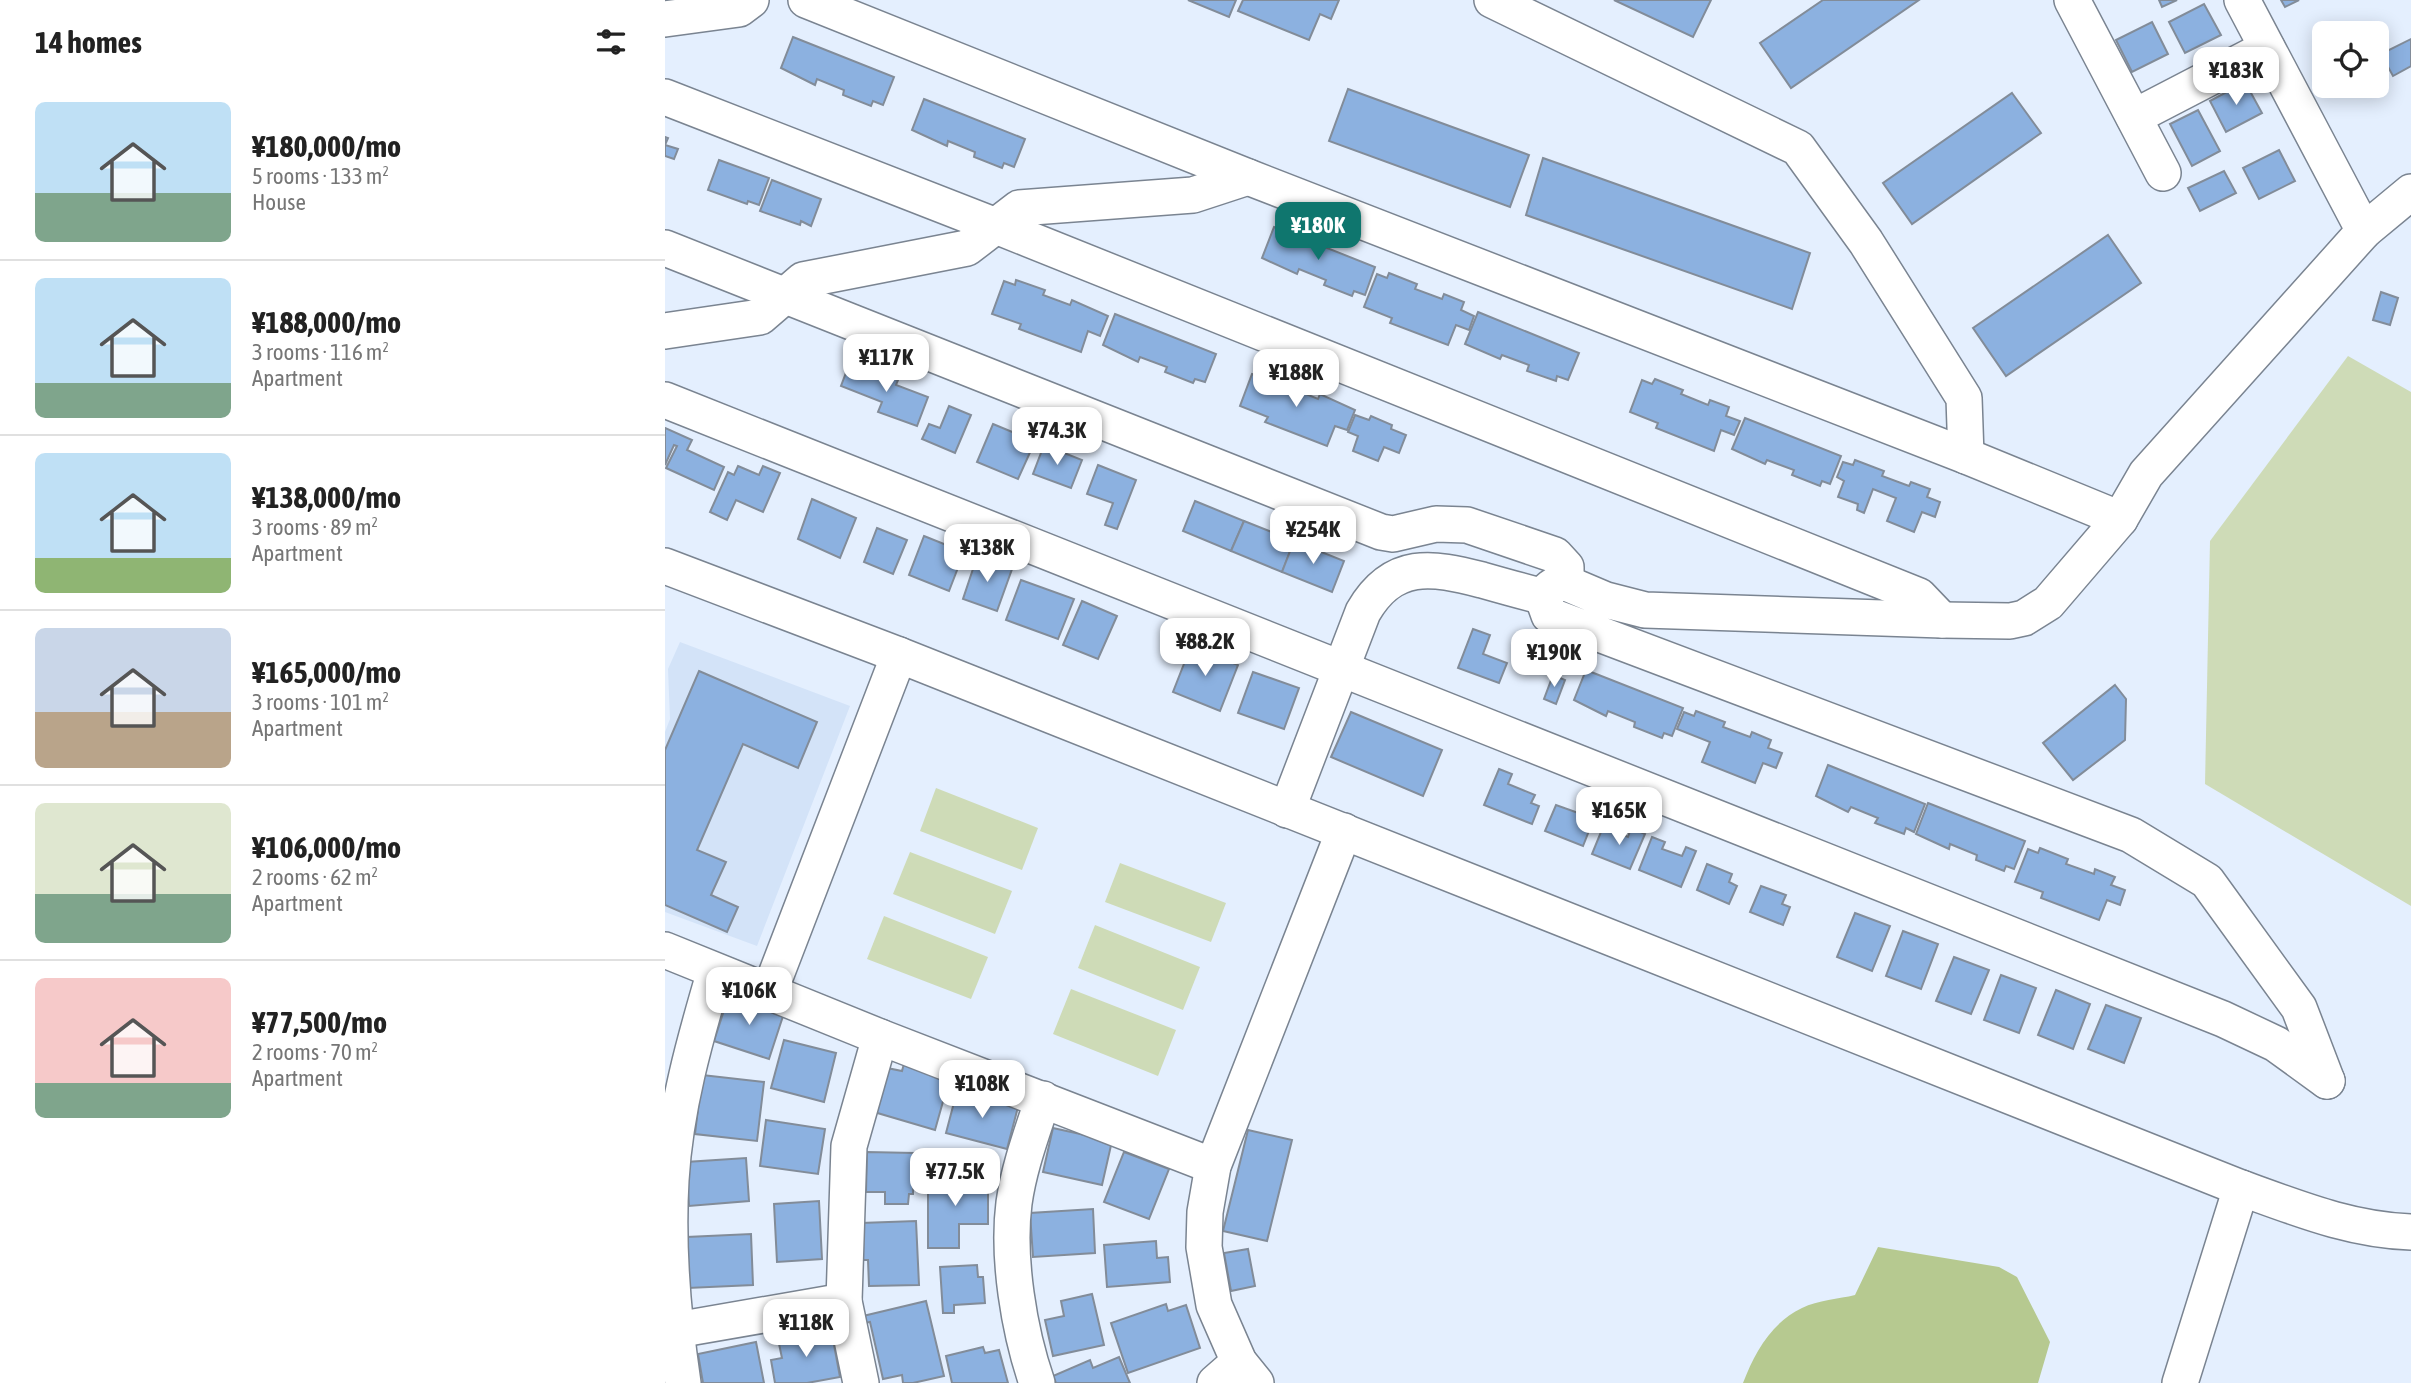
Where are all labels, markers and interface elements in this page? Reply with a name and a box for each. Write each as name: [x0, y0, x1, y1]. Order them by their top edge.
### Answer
map controls: [2312, 21, 2389, 98]
button: locate: [2312, 21, 2389, 98]
icon: filters: [592, 23, 630, 61]
text: 14 homes: [35, 25, 142, 59]
pin: ¥183K: [2187, 48, 2285, 107]
text: ¥183K: [2209, 57, 2263, 83]
text: ¥180,000/mo: [252, 129, 401, 163]
icon: home: [91, 130, 175, 214]
text: 5 rooms · 133 m²: [252, 163, 389, 189]
text: House: [252, 189, 306, 215]
pin: ¥180K: [1269, 202, 1367, 262]
text: ¥180K: [1291, 212, 1345, 238]
text: ¥188,000/mo: [252, 305, 401, 339]
icon: home: [91, 306, 175, 390]
pin: ¥117K: [837, 334, 935, 394]
text: 3 rooms · 116 m²: [252, 339, 389, 365]
text: ¥117K: [859, 344, 913, 370]
pin: ¥188K: [1247, 350, 1345, 409]
text: ¥188K: [1269, 359, 1323, 385]
text: Apartment: [252, 365, 343, 391]
pin: ¥74.3K: [1000, 407, 1114, 467]
text: ¥74.3K: [1028, 417, 1086, 443]
text: ¥138,000/mo: [252, 480, 401, 514]
icon: home: [91, 481, 175, 565]
pin: ¥254K: [1264, 506, 1362, 566]
text: 3 rooms · 89 m²: [252, 514, 378, 540]
text: ¥254K: [1286, 516, 1340, 542]
pin: ¥138K: [938, 524, 1036, 584]
text: ¥138K: [960, 534, 1014, 560]
text: Apartment: [252, 540, 343, 566]
pin: ¥88.2K: [1148, 618, 1262, 678]
text: ¥88.2K: [1176, 628, 1234, 654]
pin: ¥190K: [1505, 630, 1603, 689]
text: ¥190K: [1527, 639, 1581, 665]
text: ¥165,000/mo: [252, 655, 401, 689]
icon: home: [91, 656, 175, 740]
text: 3 rooms · 101 m²: [252, 689, 389, 715]
text: Apartment: [252, 715, 343, 741]
pin: ¥165K: [1570, 788, 1668, 847]
text: ¥165K: [1592, 797, 1646, 823]
text: ¥106,000/mo: [252, 830, 401, 864]
icon: home: [91, 831, 175, 915]
text: 2 rooms · 62 m²: [252, 864, 378, 890]
text: Apartment: [252, 890, 343, 916]
pin: ¥106K: [700, 968, 798, 1027]
text: ¥106K: [722, 977, 776, 1003]
text: ¥77,500/mo: [252, 1005, 387, 1039]
icon: home: [91, 1006, 175, 1090]
text: 2 rooms · 70 m²: [252, 1039, 378, 1065]
pin: ¥108K: [933, 1060, 1031, 1120]
text: Apartment: [252, 1065, 343, 1091]
text: ¥108K: [955, 1070, 1009, 1096]
pin: ¥77.5K: [898, 1148, 1012, 1208]
text: ¥77.5K: [926, 1158, 984, 1184]
pin: ¥118K: [757, 1300, 855, 1359]
text: ¥118K: [779, 1309, 833, 1335]

